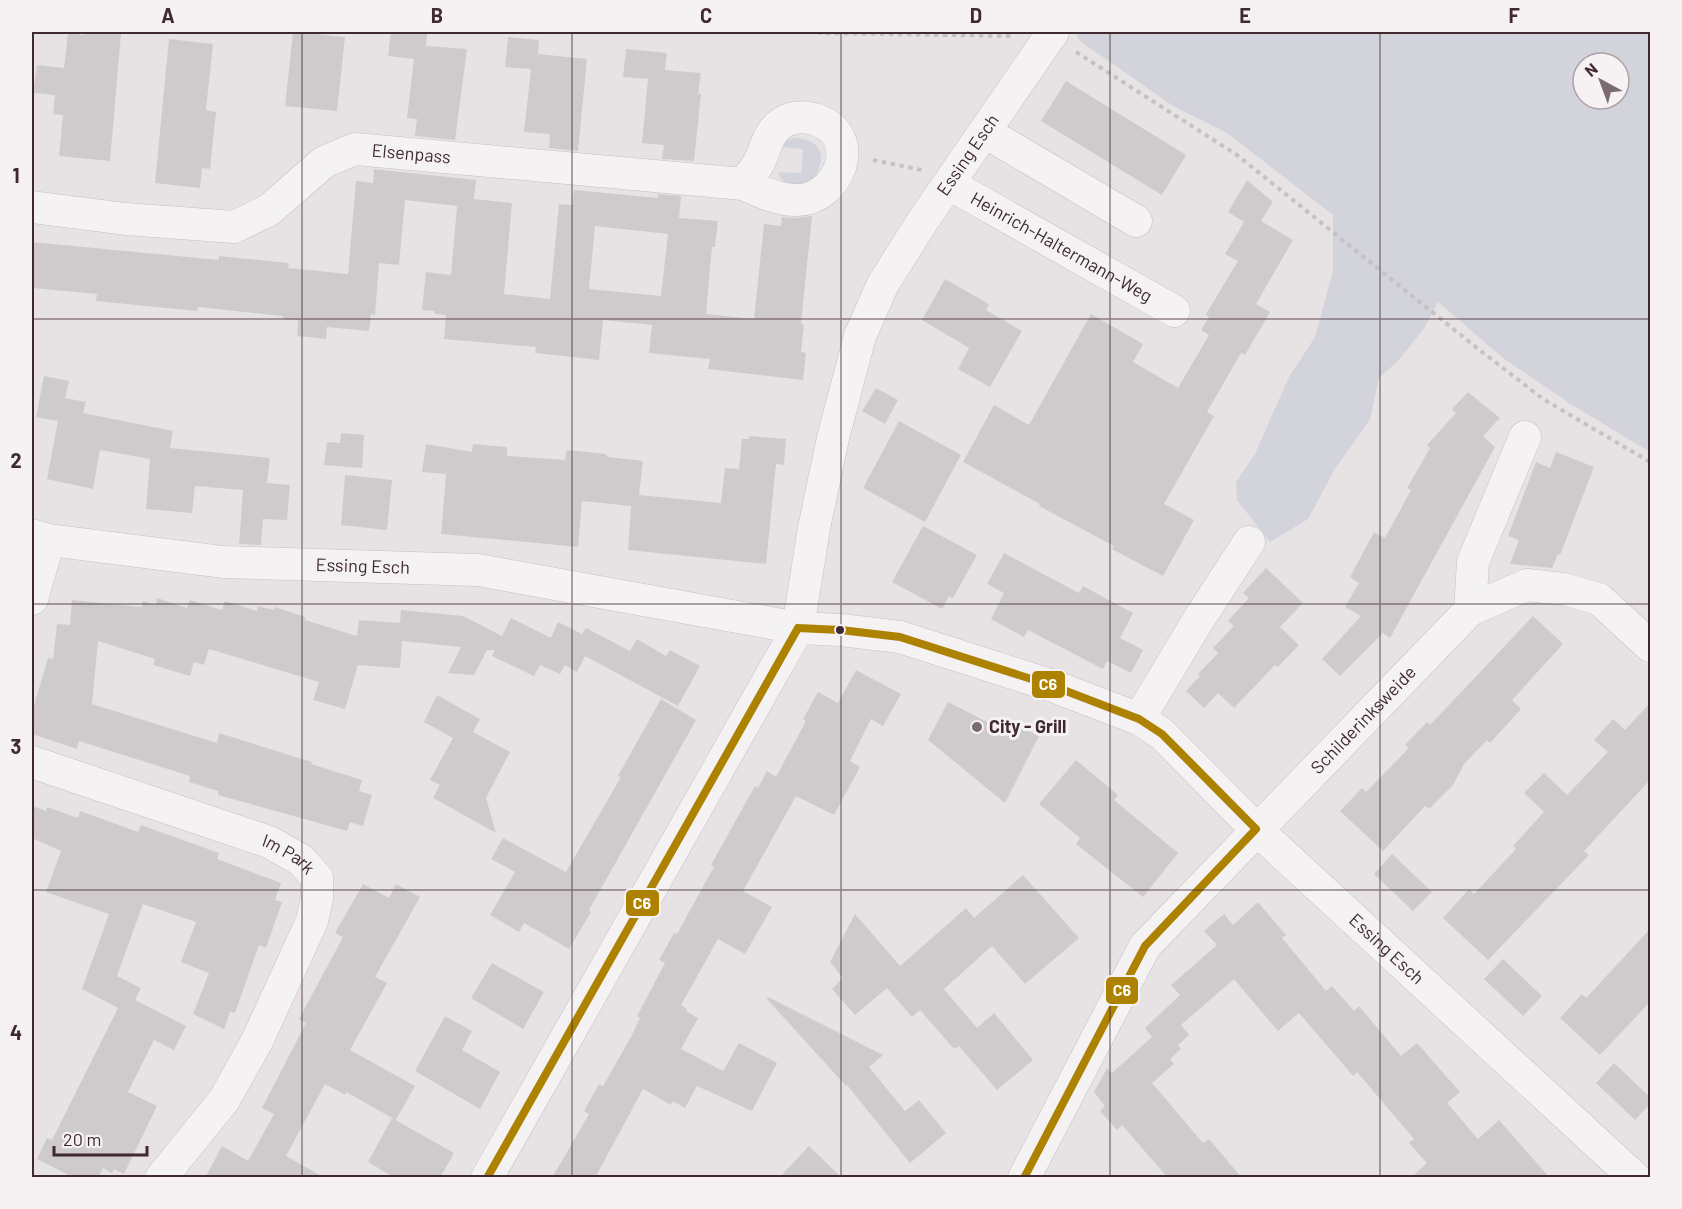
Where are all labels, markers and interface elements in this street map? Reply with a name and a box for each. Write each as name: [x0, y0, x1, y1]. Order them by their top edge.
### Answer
text: A: [161, 3, 175, 27]
text: B: [431, 3, 443, 27]
text: C: [700, 3, 712, 27]
text: D: [970, 3, 982, 27]
text: E: [1239, 3, 1251, 27]
text: F: [1508, 3, 1520, 27]
north arrow: [1571, 51, 1631, 111]
text: N: [1581, 59, 1601, 80]
street label: Essing Esch: [932, 110, 1003, 200]
street label: Elsenpass: [371, 139, 452, 168]
text: 1: [12, 163, 20, 187]
street label: Heinrich-Haltermann-Weg: [967, 187, 1157, 307]
text: 2: [10, 448, 22, 472]
street label: Essing Esch: [315, 553, 410, 578]
unlabelled marker: [834, 624, 846, 636]
street label: Schilderinksweide: [1306, 661, 1420, 778]
line badge: C6: [1031, 670, 1066, 699]
text: C6: [1039, 674, 1058, 693]
place label: City - Grill: [989, 715, 1066, 737]
marker: City - Grill: [970, 720, 984, 734]
text: 3: [11, 734, 21, 758]
street label: Im Park: [260, 829, 320, 878]
line badge: C6: [625, 889, 660, 917]
text: C6: [633, 893, 652, 912]
street label: Essing Esch: [1345, 908, 1429, 988]
line badge: C6: [1105, 976, 1139, 1005]
text: C6: [1113, 980, 1132, 999]
text: 4: [10, 1020, 22, 1044]
scale bar: [54, 1119, 147, 1157]
text: 20 m: [63, 1128, 101, 1150]

